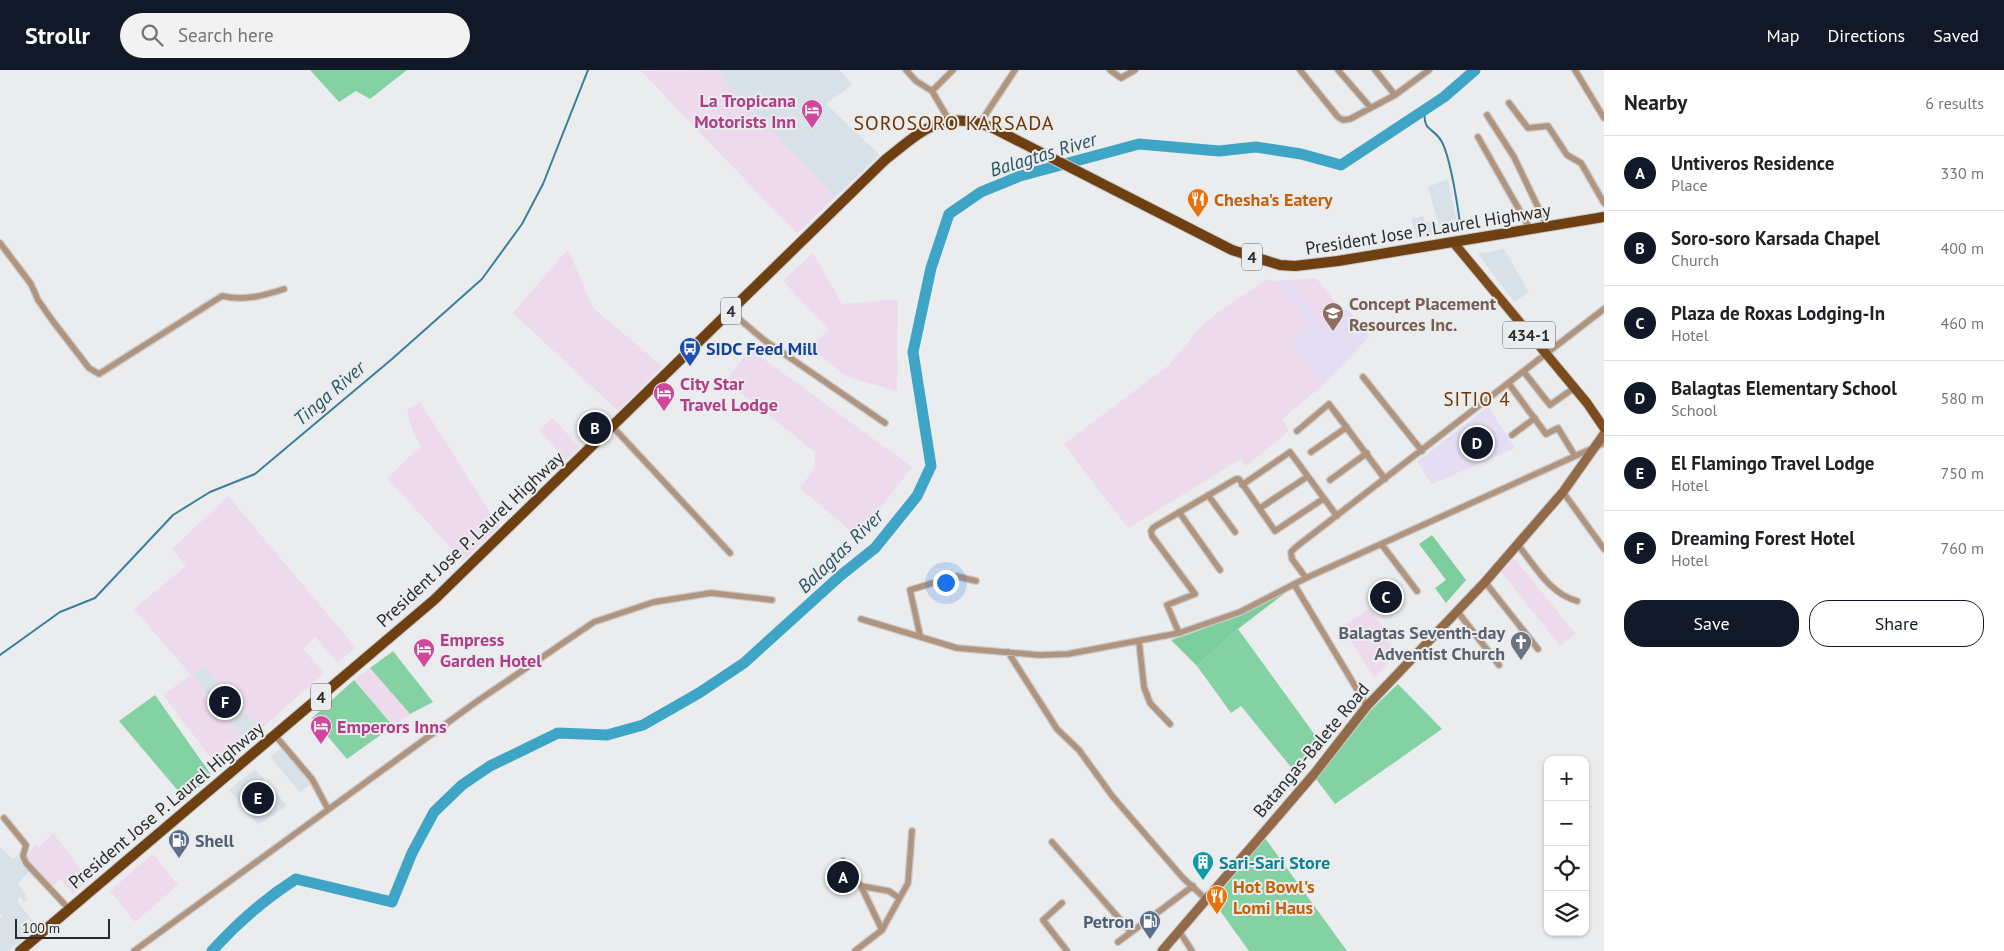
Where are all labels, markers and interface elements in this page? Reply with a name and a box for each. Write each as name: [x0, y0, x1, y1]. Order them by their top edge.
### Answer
search box: [120, 13, 470, 58]
text: Strollr: [25, 20, 90, 51]
icon: search: [138, 21, 166, 49]
text: Search here: [178, 23, 274, 47]
text: Map: [1767, 24, 1799, 47]
text: Directions: [1827, 24, 1905, 47]
text: Saved: [1933, 24, 1979, 47]
place label: La Tropicana Motorists Inn: [694, 89, 796, 133]
text: Nearby: [1624, 89, 1687, 116]
text: 6 results: [1925, 93, 1984, 113]
hotel icon: La Tropicana Motorists Inn: [800, 98, 824, 129]
district label: SOROSORO KARSADA: [853, 110, 1055, 136]
water label: Balagtas River: [987, 126, 1101, 182]
text: Untiveros Residence: [1671, 151, 1834, 175]
text: A: [1635, 163, 1645, 183]
text: 330 m: [1941, 163, 1984, 183]
text: Place: [1671, 175, 1708, 195]
restaurant icon: Chesha's Eatery: [1186, 187, 1210, 218]
place label: Chesha's Eatery: [1214, 188, 1333, 211]
street label: President Jose P. Laurel Highway: [1304, 198, 1553, 260]
text: Soro-soro Karsada Chapel: [1671, 226, 1880, 250]
text: B: [1635, 238, 1645, 258]
text: 400 m: [1941, 238, 1984, 258]
road number: 4: [1242, 243, 1262, 270]
text: Church: [1671, 250, 1719, 270]
place label: Concept Placement Resources Inc.: [1349, 292, 1497, 336]
road number: 4: [721, 298, 741, 325]
school or university icon: Concept Placement Resources Inc.: [1321, 301, 1345, 332]
text: Plaza de Roxas Lodging-In: [1671, 301, 1885, 325]
text: C: [1636, 313, 1644, 333]
text: 460 m: [1941, 313, 1984, 333]
road number: 434-1: [1503, 322, 1555, 348]
text: Hotel: [1671, 325, 1708, 345]
bus stop icon: SIDC Feed Mill: [678, 336, 702, 367]
place label: SIDC Feed Mill: [706, 337, 818, 360]
water label: Tinga River: [288, 354, 371, 431]
place label: City Star Travel Lodge: [680, 372, 778, 416]
text: Balagtas Elementary School: [1671, 376, 1897, 400]
hotel icon: City Star Travel Lodge: [652, 381, 676, 412]
district label: SITIO 4: [1443, 387, 1511, 411]
text: D: [1635, 388, 1645, 408]
text: 580 m: [1941, 388, 1984, 408]
text: School: [1671, 400, 1717, 420]
pin: B: [579, 409, 611, 447]
pin: D: [1461, 424, 1493, 462]
street label: President Jose P. Laurel Highway: [371, 446, 569, 632]
text: El Flamingo Travel Lodge: [1671, 451, 1875, 475]
text: E: [1636, 463, 1644, 483]
text: 750 m: [1941, 463, 1984, 483]
text: Hotel: [1671, 475, 1708, 495]
water label: Balagtas River: [792, 503, 889, 598]
text: Dreaming Forest Hotel: [1671, 526, 1855, 550]
text: F: [1636, 538, 1644, 558]
text: 760 m: [1941, 538, 1984, 558]
text: Hotel: [1671, 550, 1708, 570]
your location: [933, 570, 959, 596]
pin: C: [1370, 578, 1402, 616]
button: Save: [1624, 600, 1799, 647]
button: Share: [1809, 600, 1984, 647]
place label: Balagtas Seventh-day Adventist Church: [1339, 621, 1505, 665]
place label: Empress Garden Hotel: [440, 628, 542, 672]
church icon: Balagtas Seventh-day Adventist Church: [1509, 630, 1533, 661]
hotel icon: Empress Garden Hotel: [412, 637, 436, 668]
street label: Batangas-Balete Road: [1248, 678, 1374, 822]
pin: F: [209, 683, 241, 721]
road number: 4: [311, 684, 331, 710]
hotel icon: Emperors Inns: [309, 714, 333, 745]
place label: Emperors Inns: [337, 715, 447, 738]
street label: President Jose P. Laurel Highway: [64, 716, 269, 894]
map controls: [1544, 756, 1589, 936]
button: +: [1544, 756, 1589, 801]
pin: E: [242, 779, 274, 817]
button: −: [1544, 801, 1589, 846]
fuel station icon: Shell: [167, 828, 191, 859]
place label: Shell: [195, 829, 235, 852]
button: locate: [1544, 846, 1589, 891]
building icon: Sari-Sari Store: [1191, 850, 1215, 881]
place label: Sari-Sari Store: [1219, 851, 1330, 874]
pin: A: [827, 858, 859, 896]
place label: Hot Bowl's Lomi Haus: [1233, 875, 1315, 919]
restaurant icon: Hot Bowl's Lomi Haus: [1205, 884, 1229, 915]
button: layers: [1544, 891, 1589, 936]
fuel station icon: Petron: [1138, 909, 1162, 940]
place label: Petron: [1083, 910, 1134, 933]
scale bar: [15, 916, 110, 939]
text: 100 m: [22, 919, 60, 937]

